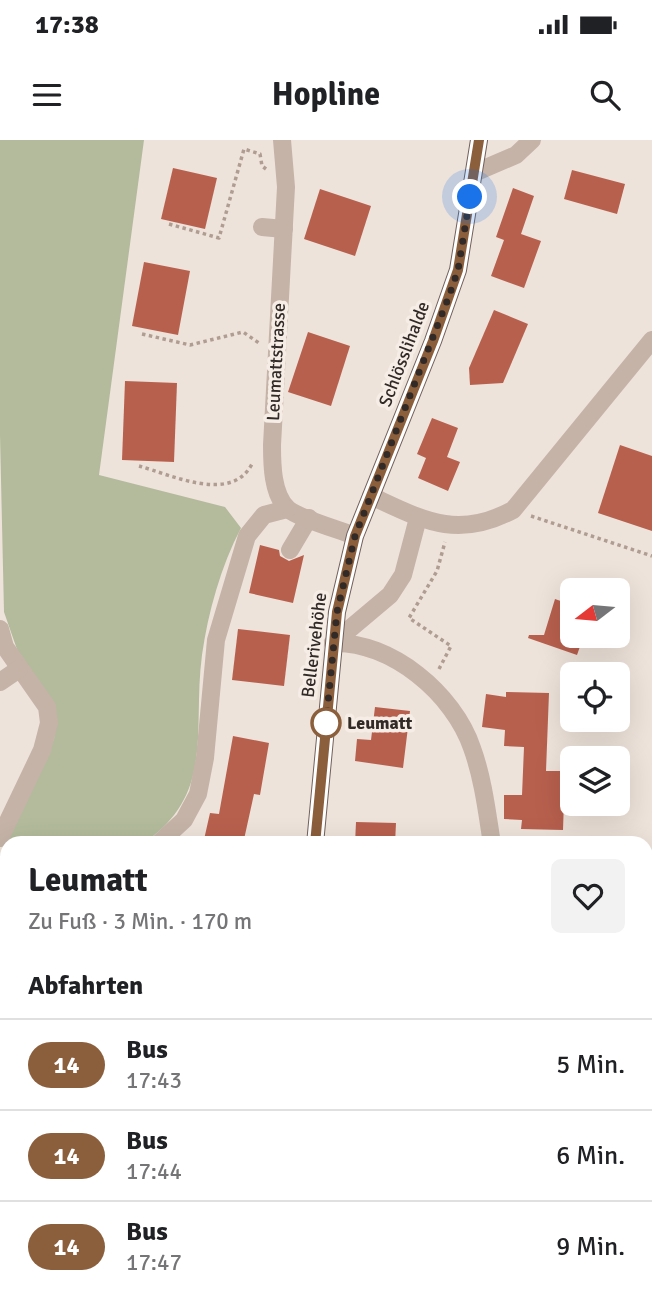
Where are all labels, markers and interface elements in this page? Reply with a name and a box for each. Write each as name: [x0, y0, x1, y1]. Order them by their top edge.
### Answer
text: 17:38: [35, 9, 99, 41]
text: Hopline: [272, 75, 380, 114]
icon: menu: [28, 76, 66, 114]
icon: search: [586, 76, 624, 114]
your location: [452, 179, 487, 214]
street label: Schlösslihalde: [374, 298, 434, 410]
street label: Leumattstrasse: [262, 302, 290, 422]
north arrow: [560, 578, 630, 648]
map controls: [560, 578, 630, 816]
street label: Bellerivehöhe: [297, 591, 331, 699]
button: locate: [560, 662, 630, 732]
marker: Leumatt: [311, 708, 341, 738]
place label: Leumatt: [347, 712, 412, 734]
button: layers: [560, 746, 630, 816]
button: heart: [551, 859, 625, 933]
text: Leumatt: [28, 860, 148, 901]
text: Zu Fuß · 3 Min. · 170 m: [28, 907, 252, 936]
text: Abfahrten: [28, 970, 143, 1002]
text: Bus: [126, 1034, 168, 1066]
text: 5 Min.: [556, 1049, 625, 1081]
text: 14: [54, 1050, 79, 1080]
text: 17:43: [126, 1066, 182, 1095]
text: Bus: [126, 1125, 168, 1157]
text: 6 Min.: [556, 1140, 625, 1172]
text: 14: [54, 1141, 79, 1171]
text: 17:44: [126, 1157, 182, 1186]
text: Bus: [126, 1216, 168, 1248]
text: 9 Min.: [556, 1231, 625, 1263]
text: 14: [54, 1232, 79, 1262]
text: 17:47: [126, 1248, 182, 1277]

